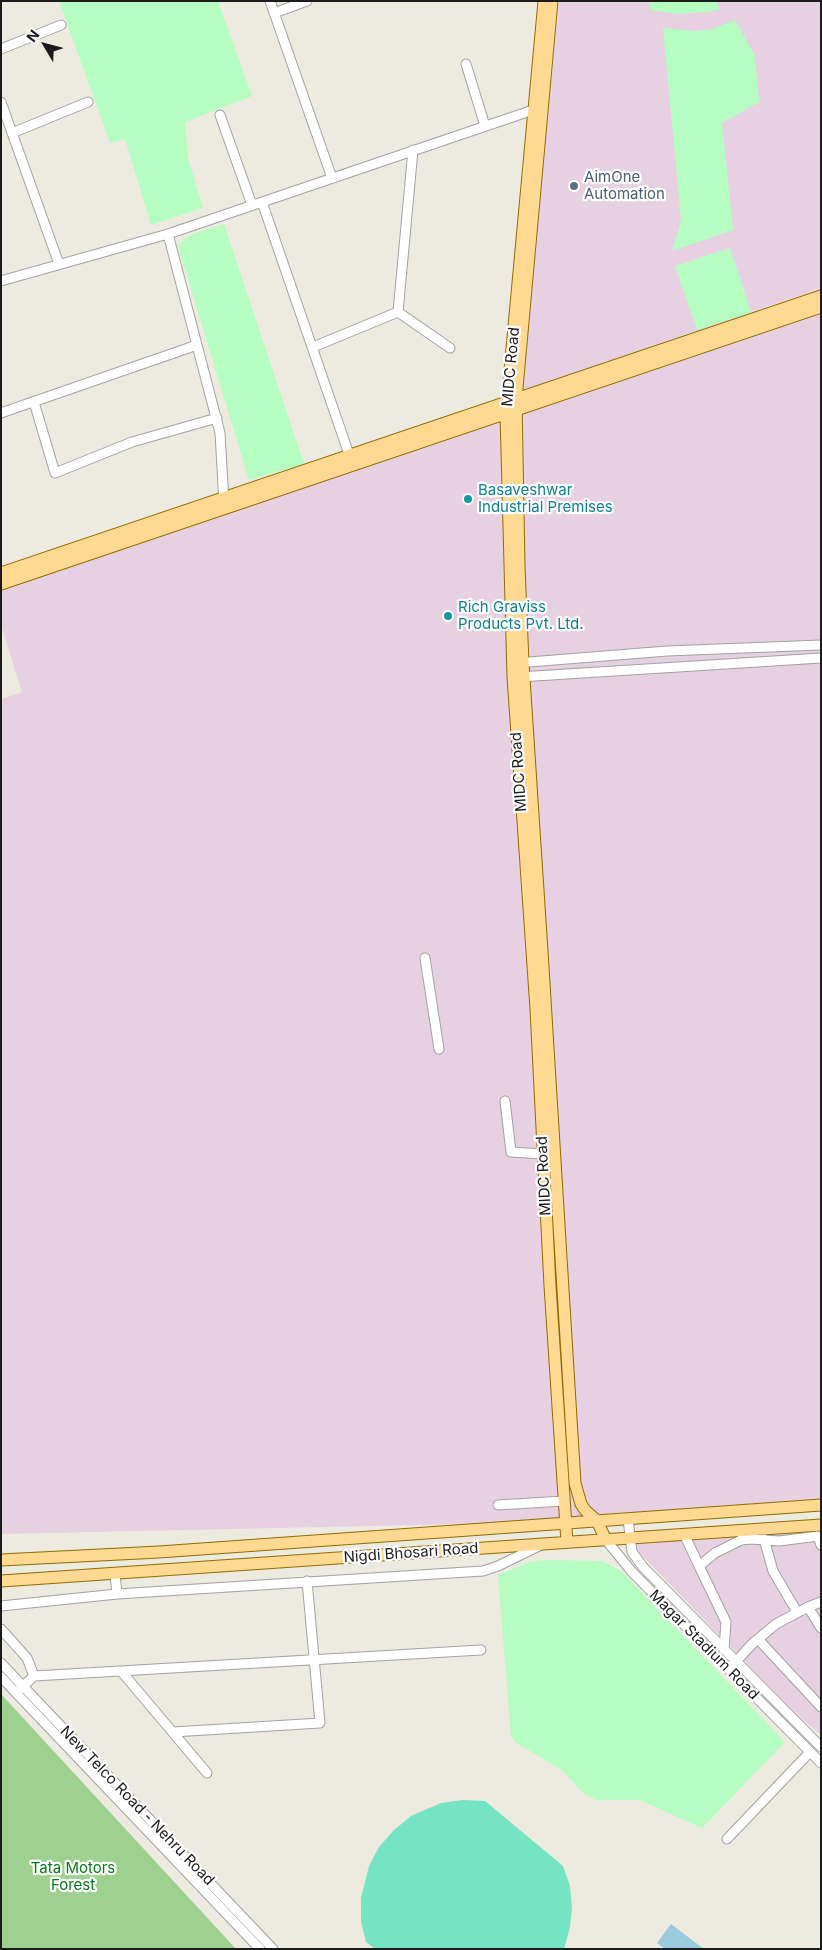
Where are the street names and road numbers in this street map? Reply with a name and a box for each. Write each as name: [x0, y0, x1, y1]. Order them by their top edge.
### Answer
street label: MIDC Road: [499, 326, 523, 408]
street label: MIDC Road: [507, 732, 531, 812]
street label: MIDC Road: [533, 1136, 555, 1216]
street label: Nigdi Bhosari Road: [343, 1539, 479, 1567]
street label: Magar Stadium Road: [645, 1586, 763, 1704]
street label: New Telco Road - Nehru Road: [56, 1723, 218, 1889]

